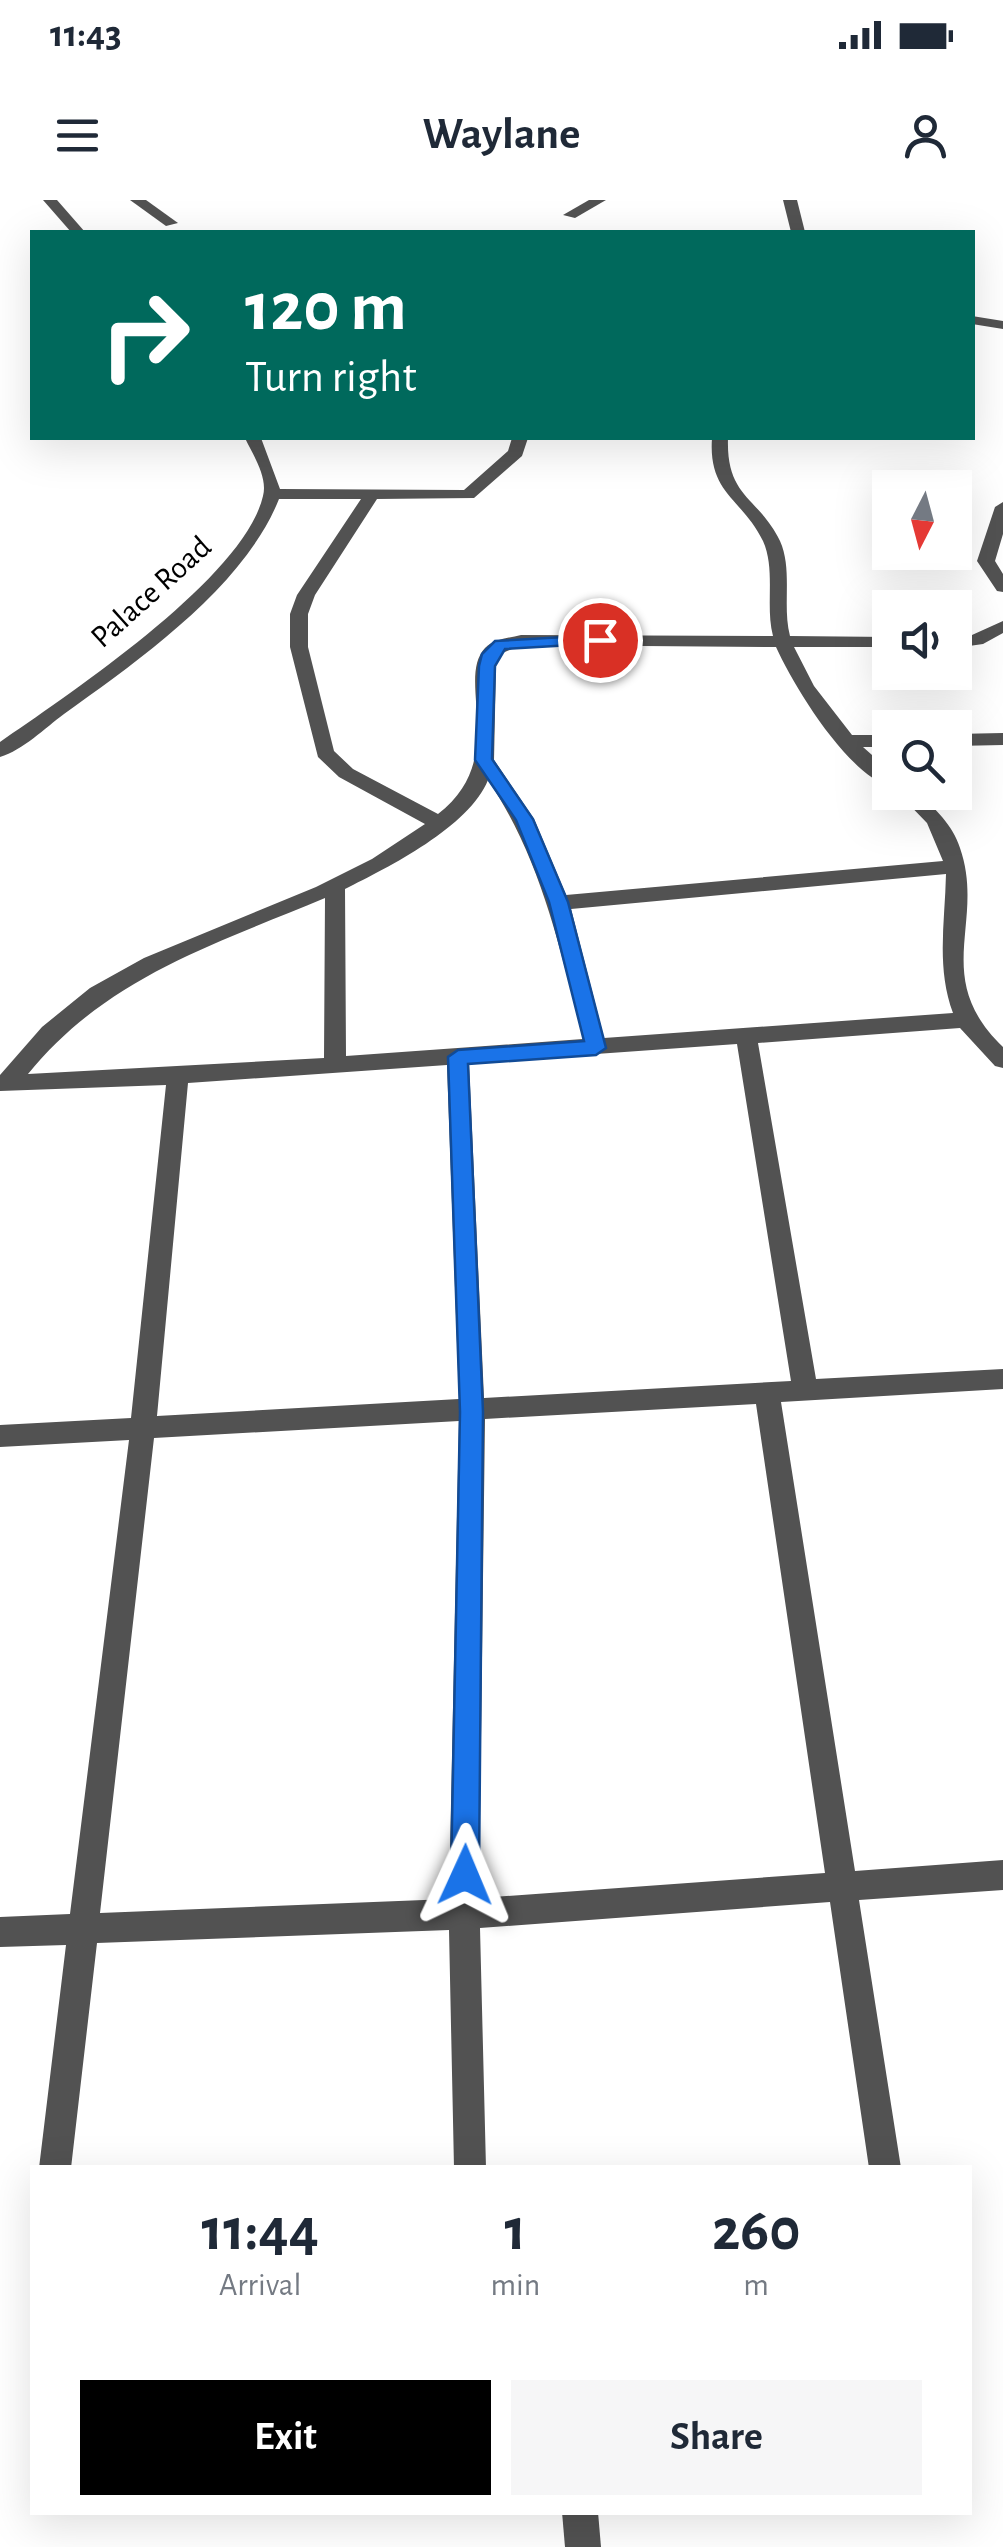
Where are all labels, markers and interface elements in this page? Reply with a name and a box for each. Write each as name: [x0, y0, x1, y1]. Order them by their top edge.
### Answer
text: 11:43: [50, 16, 122, 54]
icon: menu: [50, 108, 105, 163]
icon: person: [898, 108, 953, 163]
text: Waylane: [423, 112, 580, 157]
icon: right: [80, 270, 210, 400]
text: 120 m: [245, 273, 407, 343]
text: Turn right: [245, 355, 417, 400]
north arrow: [872, 470, 972, 570]
map controls: [872, 470, 972, 810]
street label: Palace Road: [85, 530, 217, 654]
button: sound: [872, 590, 972, 690]
pin: [558, 598, 643, 683]
icon: arrive: [573, 613, 628, 668]
button: search: [872, 710, 972, 810]
position arrow: [413, 1823, 517, 1927]
text: 11:44: [202, 2201, 319, 2261]
text: 1: [505, 2201, 526, 2261]
text: 260: [712, 2201, 800, 2261]
text: Arrival: [219, 2269, 301, 2301]
text: min: [490, 2269, 540, 2301]
text: m: [743, 2269, 769, 2301]
button: Exit: [80, 2380, 491, 2495]
button: Share: [511, 2380, 922, 2495]

